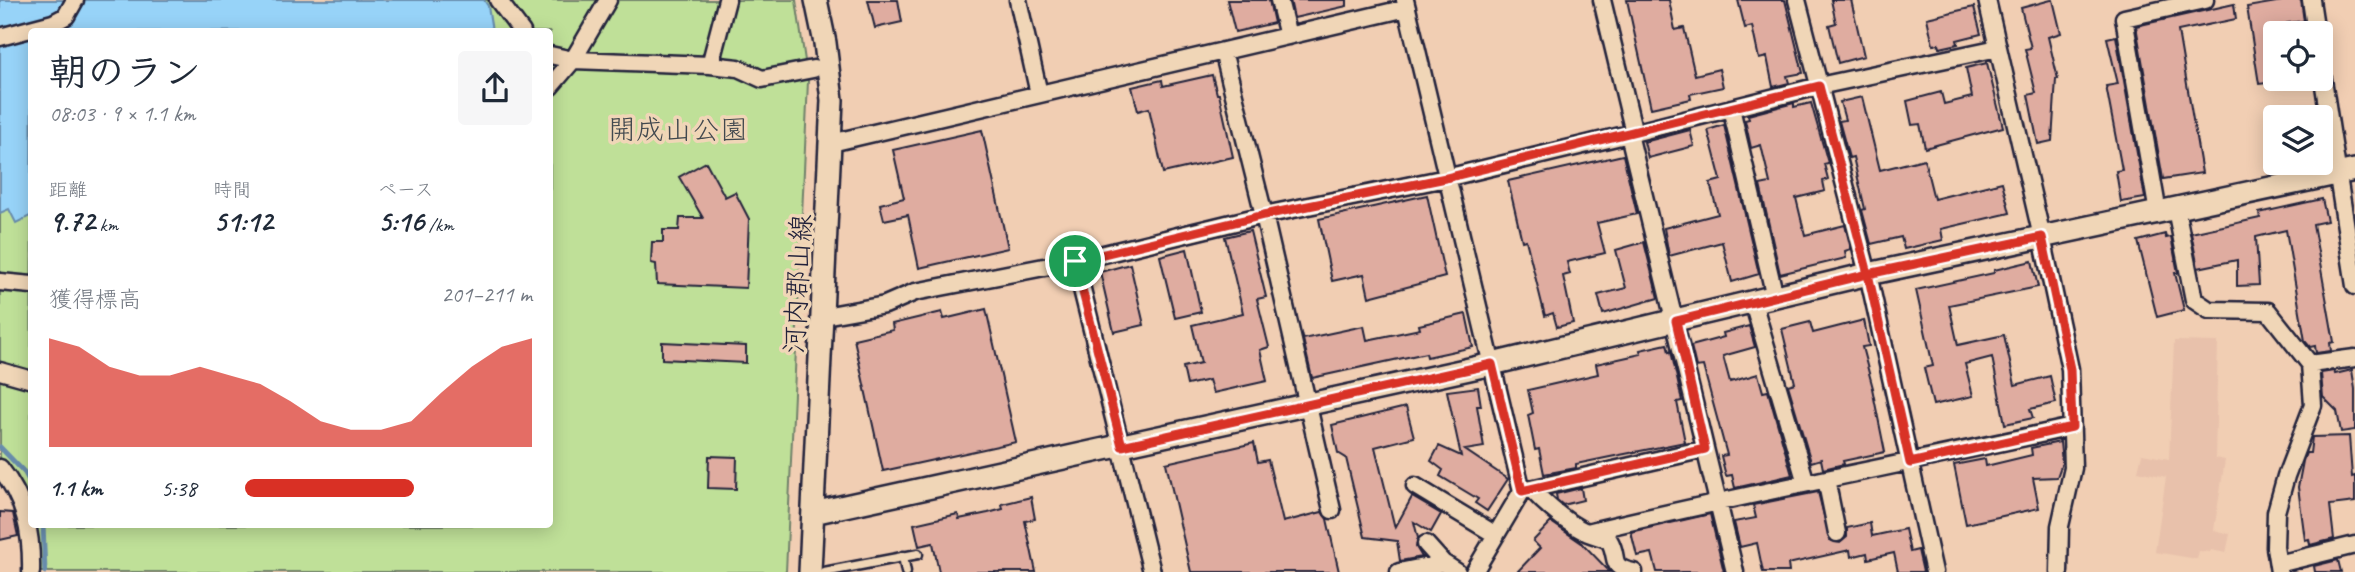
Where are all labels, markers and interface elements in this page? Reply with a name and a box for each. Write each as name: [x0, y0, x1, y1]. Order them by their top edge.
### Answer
map controls: [2263, 21, 2333, 175]
button: locate: [2263, 21, 2333, 91]
text: 朝のラン: [49, 49, 201, 96]
button: share: [458, 51, 532, 125]
text: 08:03 · 9 × 1.1 km: [49, 99, 195, 128]
button: layers: [2263, 105, 2333, 175]
park label: 開成山公園: [608, 112, 748, 147]
text: 距離: [49, 178, 87, 202]
text: 時間: [213, 178, 251, 202]
text: ペース: [378, 178, 434, 202]
text: 9.72: [49, 202, 95, 240]
text: 51:12: [213, 202, 273, 240]
text: 5:16: [378, 202, 424, 240]
text: km: [95, 213, 118, 237]
text: /km: [424, 213, 454, 237]
street label: 河内郡山線: [776, 213, 819, 355]
pin: [1045, 231, 1105, 291]
icon: arrive: [1056, 242, 1094, 280]
text: 201–211 m: [441, 280, 532, 309]
text: 獲得標高: [49, 285, 141, 314]
text: 1.1 km: [49, 474, 103, 503]
text: 5:38: [161, 474, 197, 503]

